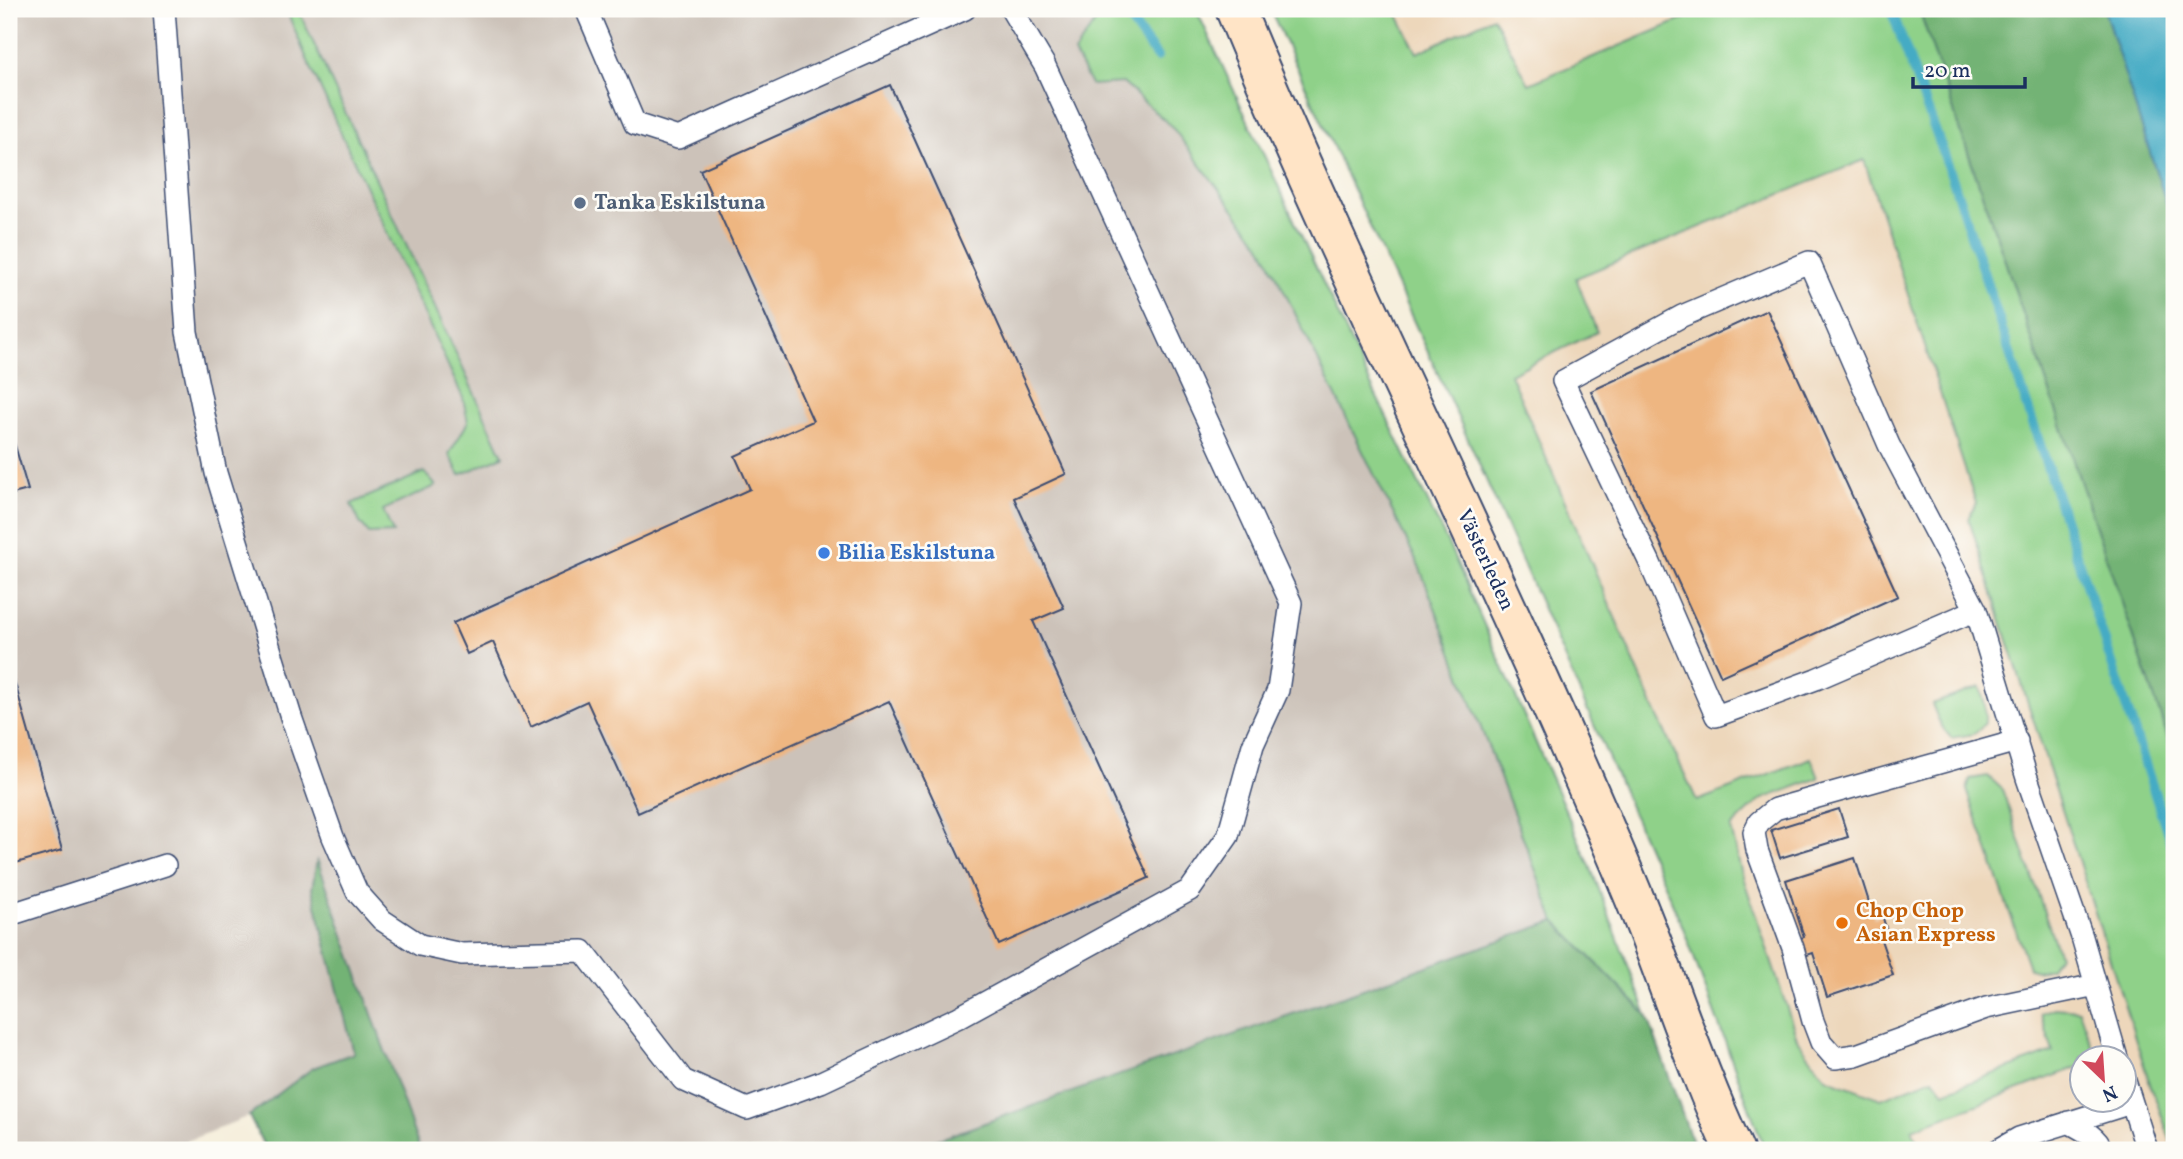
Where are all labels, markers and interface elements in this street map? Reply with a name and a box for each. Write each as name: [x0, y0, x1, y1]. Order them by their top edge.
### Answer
scale bar: [1913, 46, 2025, 90]
text: 20 m: [1924, 57, 1970, 86]
place label: Tanka Eskilstuna: [594, 189, 766, 218]
marker: Tanka Eskilstuna: [572, 195, 588, 211]
street label: Västerleden: [1449, 505, 1521, 615]
place label: Bilia Eskilstuna: [838, 539, 995, 568]
marker: Bilia Eskilstuna: [816, 545, 832, 561]
place label: Chop Chop Asian Express: [1856, 897, 1996, 950]
marker: Chop Chop Asian Express: [1834, 915, 1850, 931]
north arrow: [2068, 1044, 2138, 1114]
text: N: [2097, 1078, 2121, 1107]

